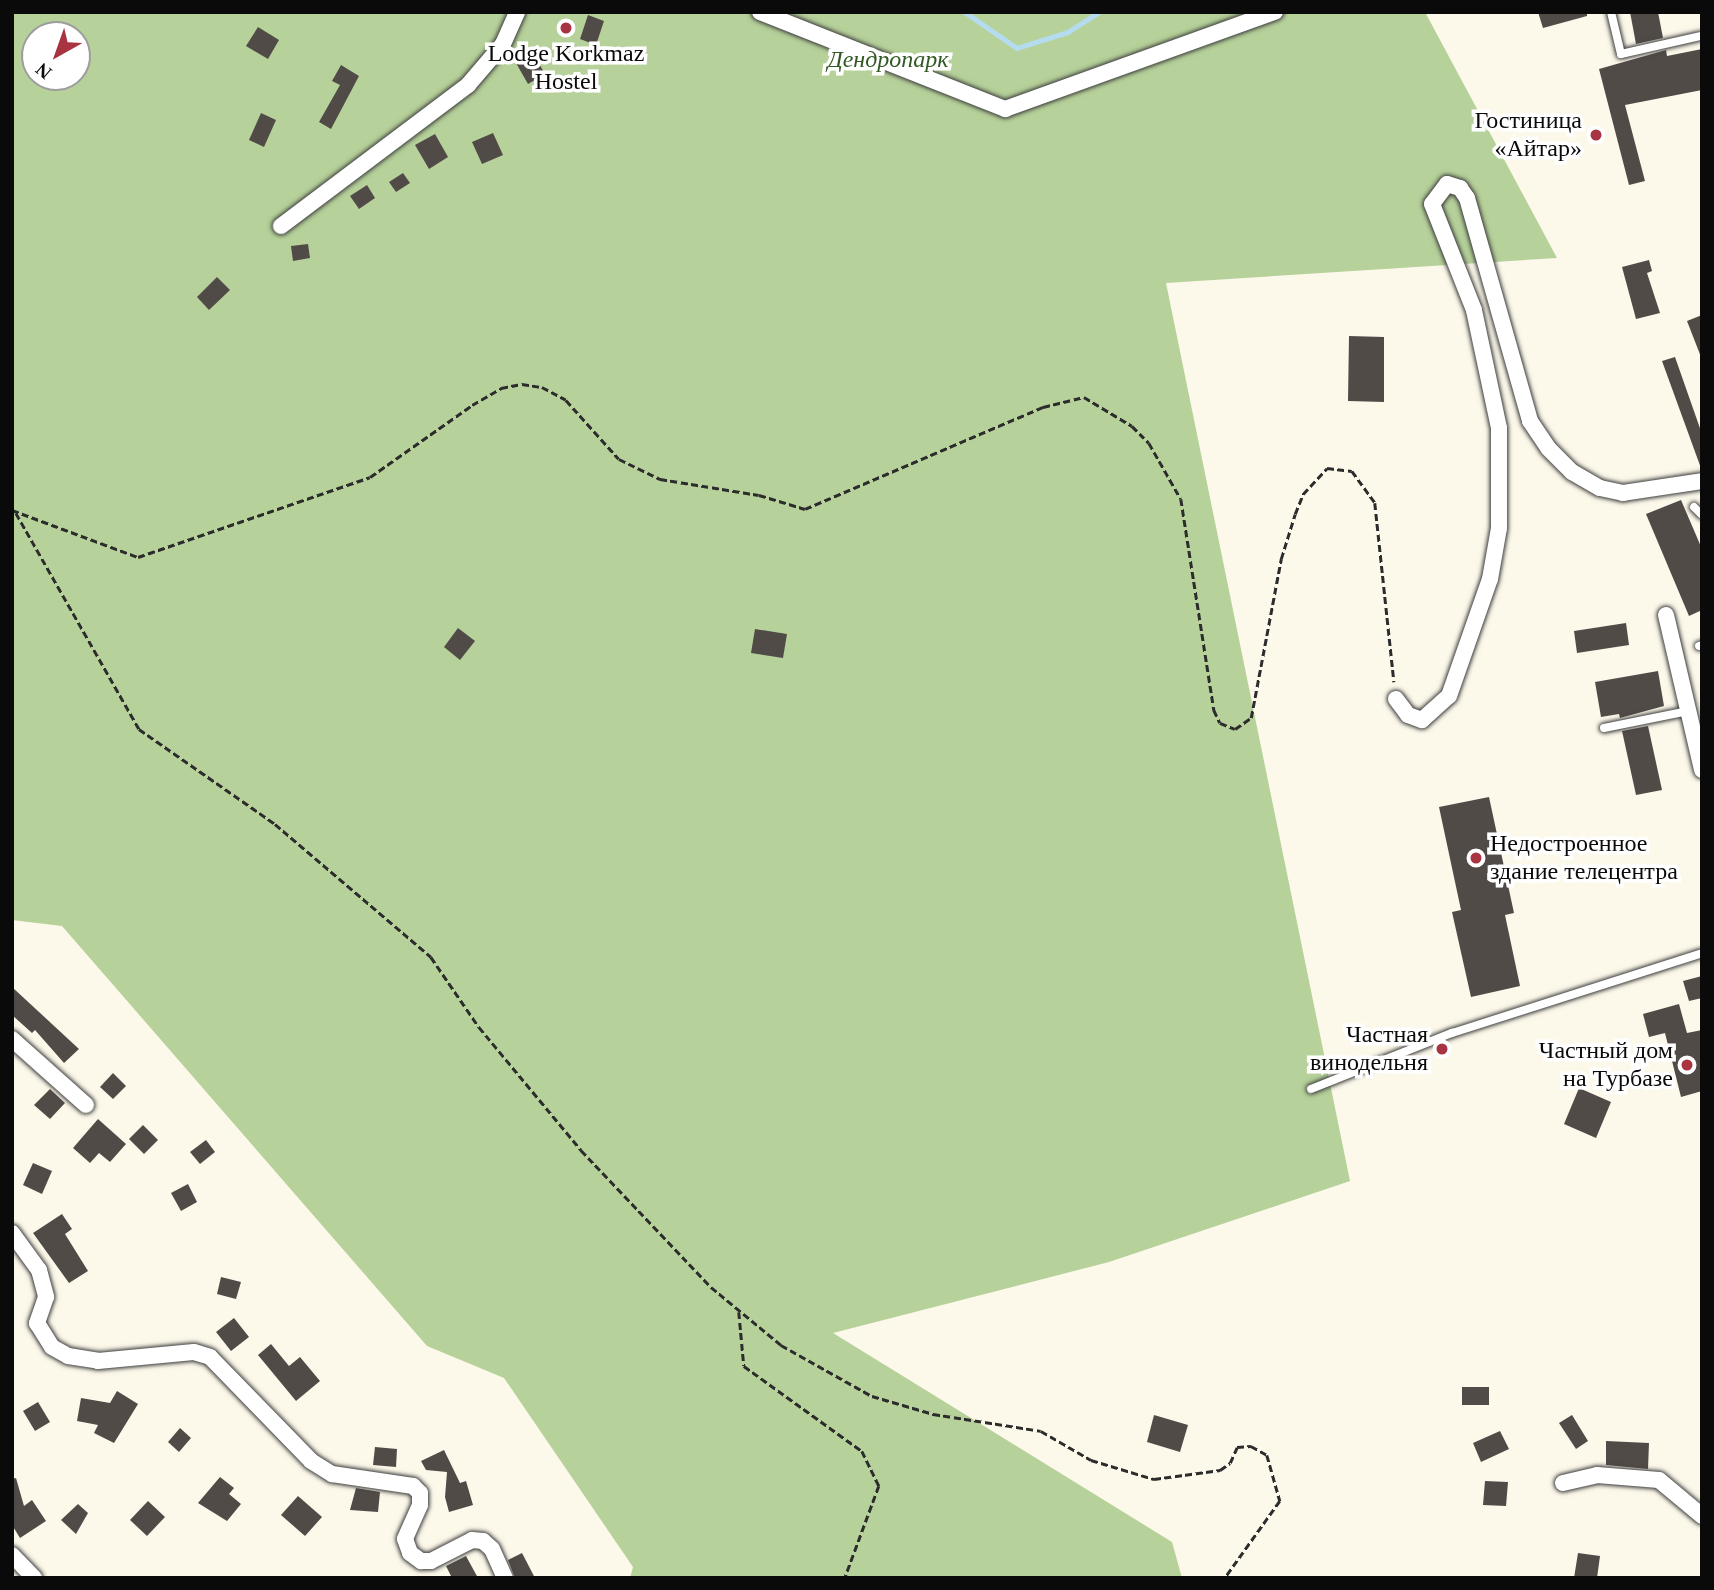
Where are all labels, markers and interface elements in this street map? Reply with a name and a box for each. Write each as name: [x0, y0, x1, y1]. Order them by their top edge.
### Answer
marker: Lodge Korkmaz Hostel: [558, 20, 574, 36]
north arrow: [21, 21, 91, 91]
place label: Lodge Korkmaz Hostel: [488, 40, 644, 96]
park label: Дендропарк: [827, 46, 949, 74]
text: N: [31, 58, 55, 83]
place label: Гостиница «Айтар»: [1474, 107, 1582, 163]
marker: Гостиница «Айтар»: [1588, 127, 1604, 143]
place label: Недостроенное здание телецентра: [1490, 830, 1678, 886]
marker: Недостроенное здание телецентра: [1468, 850, 1484, 866]
place label: Частная винодельня: [1310, 1021, 1428, 1077]
place label: Частный дом на Турбазе: [1539, 1037, 1673, 1093]
marker: Частная винодельня: [1434, 1041, 1450, 1057]
marker: Частный дом на Турбазе: [1679, 1057, 1695, 1073]

